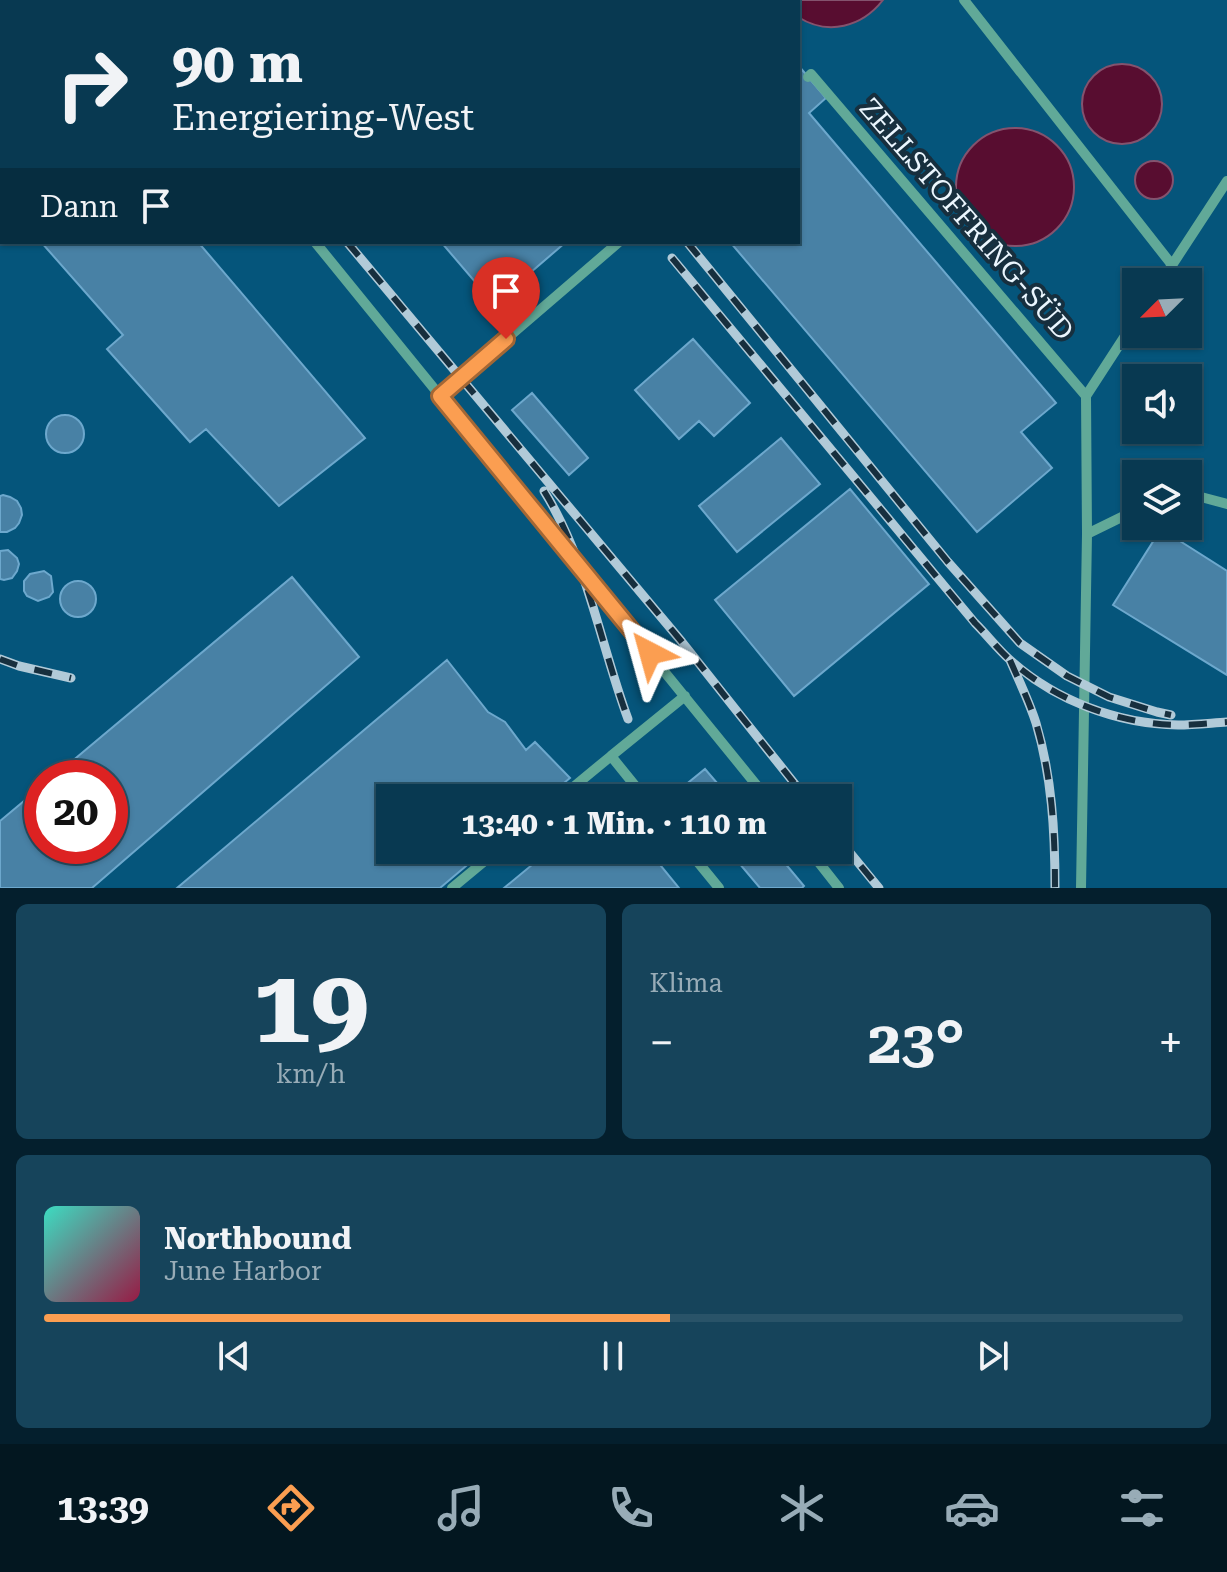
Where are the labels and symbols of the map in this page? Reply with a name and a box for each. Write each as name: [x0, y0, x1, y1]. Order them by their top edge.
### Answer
street label: ZELLSTOFFRING-SÜD: [853, 91, 1081, 347]
pin: [472, 257, 540, 339]
north arrow: [1122, 268, 1202, 348]
position arrow: [608, 611, 692, 695]
speed limit sign: 20: [24, 760, 128, 864]

